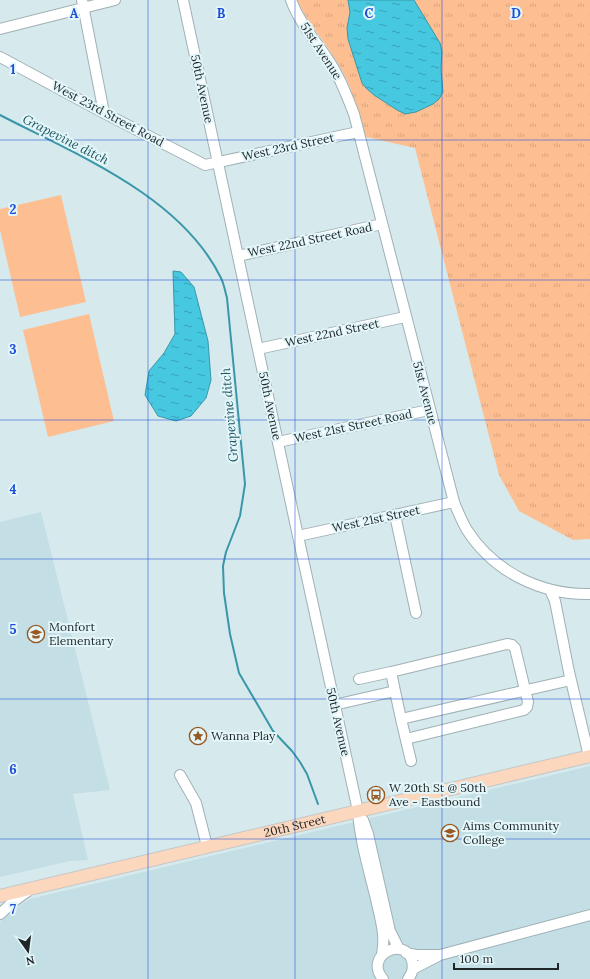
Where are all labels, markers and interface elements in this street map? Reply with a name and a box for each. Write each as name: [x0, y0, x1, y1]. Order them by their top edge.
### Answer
text: A: [70, 5, 79, 22]
text: B: [217, 5, 226, 22]
text: C: [365, 5, 374, 22]
text: D: [511, 5, 521, 22]
street label: 51st Avenue: [297, 19, 346, 82]
street label: 50th Avenue: [188, 53, 217, 125]
text: 1: [10, 61, 16, 78]
street label: West 23rd Street Road: [50, 78, 167, 149]
water label: Grapevine ditch: [20, 110, 112, 169]
street label: West 23rd Street: [240, 129, 336, 164]
text: 2: [10, 201, 17, 218]
street label: West 22nd Street Road: [246, 219, 373, 260]
street label: West 22nd Street: [283, 315, 381, 350]
text: 3: [9, 341, 17, 358]
street label: 51st Avenue: [410, 360, 441, 427]
water label: Grapevine ditch: [217, 367, 242, 463]
street label: 50th Avenue: [256, 370, 285, 442]
street label: West 21st Street Road: [292, 406, 413, 445]
text: 4: [9, 481, 17, 498]
street label: West 21st Street: [331, 502, 422, 535]
place label: Monfort Elementary: [49, 619, 114, 648]
text: 5: [9, 621, 17, 638]
school or university icon: Monfort Elementary: [26, 624, 46, 644]
street label: 50th Avenue: [323, 686, 354, 758]
place icon: Wanna Play: [188, 726, 208, 746]
place label: Wanna Play: [211, 728, 276, 743]
text: 6: [9, 761, 17, 778]
place label: W 20th St @ 50th Ave - Eastbound: [388, 780, 486, 809]
bus stop icon: W 20th St @ 50th Ave - Eastbound: [366, 785, 386, 805]
street label: 20th Street: [262, 811, 327, 840]
place label: Aims Community College: [462, 818, 560, 847]
school or university icon: Aims Community College: [440, 823, 460, 843]
text: 7: [10, 901, 16, 918]
north arrow: [8, 931, 48, 971]
scale bar: [454, 945, 558, 971]
text: 100 m: [460, 951, 493, 966]
text: N: [24, 953, 36, 969]

